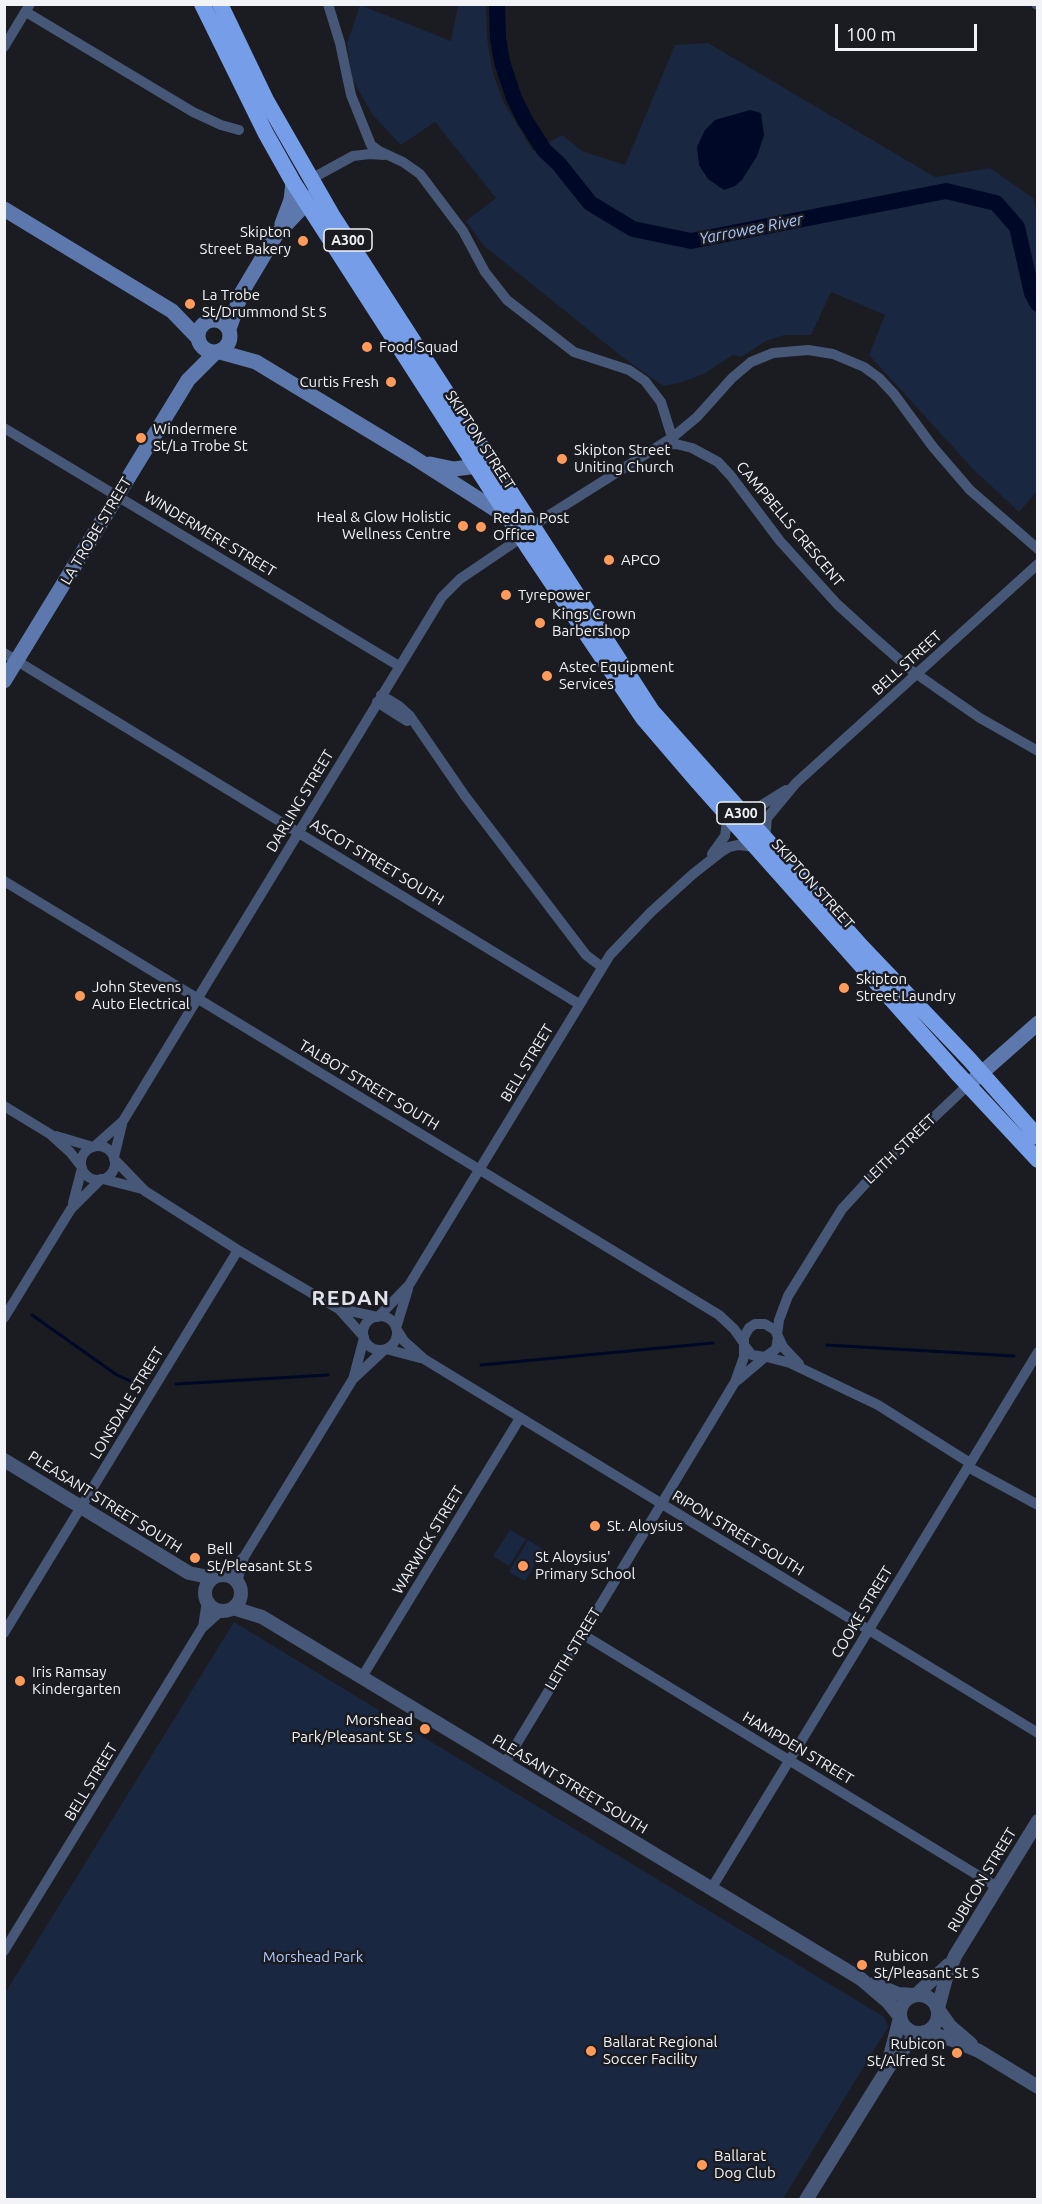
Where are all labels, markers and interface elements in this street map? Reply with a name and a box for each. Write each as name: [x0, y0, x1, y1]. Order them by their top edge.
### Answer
scale bar: [838, 12, 980, 50]
text: 100 m: [846, 24, 896, 44]
water label: Yarrowee River: [697, 210, 805, 248]
place label: Skipton Street Bakery: [200, 223, 291, 258]
road number: A300: [324, 229, 372, 251]
marker: Skipton Street Bakery: [296, 234, 310, 248]
place label: La Trobe St/Drummond St S: [202, 286, 327, 321]
marker: La Trobe St/Drummond St S: [183, 297, 197, 311]
place label: Food Squad: [379, 338, 458, 356]
marker: Food Squad: [360, 340, 374, 354]
place label: Curtis Fresh: [300, 373, 379, 391]
marker: Curtis Fresh: [384, 375, 398, 389]
street label: SKIPTON STREET: [441, 387, 519, 493]
place label: Windermere St/La Trobe St: [153, 420, 248, 455]
marker: Windermere St/La Trobe St: [134, 431, 148, 445]
place label: Skipton Street Uniting Church: [574, 441, 674, 476]
marker: Skipton Street Uniting Church: [555, 452, 569, 466]
street label: CAMPBELLS CRESCENT: [732, 458, 848, 590]
street label: LA TROBE STREET: [57, 474, 135, 588]
street label: WINDERMERE STREET: [141, 488, 279, 580]
place label: Heal & Glow Holistic Wellness Centre: [316, 508, 451, 543]
place label: Redan Post Office: [493, 509, 569, 544]
marker: Heal & Glow Holistic Wellness Centre: [456, 519, 470, 533]
marker: Redan Post Office: [474, 520, 488, 534]
place label: APCO: [621, 551, 660, 569]
marker: APCO: [602, 553, 616, 567]
place label: Tyrepower: [518, 586, 590, 604]
marker: Tyrepower: [499, 588, 513, 602]
place label: Kings Crown Barbershop: [552, 605, 636, 640]
marker: Kings Crown Barbershop: [533, 616, 547, 630]
street label: BELL STREET: [869, 627, 945, 699]
place label: Astec Equipment Services: [559, 658, 674, 693]
marker: Astec Equipment Services: [540, 669, 554, 683]
street label: DARLING STREET: [262, 747, 338, 855]
road number: A300: [717, 802, 765, 824]
street label: ASCOT STREET SOUTH: [307, 815, 447, 909]
street label: SKIPTON STREET: [768, 835, 858, 933]
place label: Skipton Street Laundry: [856, 970, 956, 1005]
place label: John Stevens Auto Electrical: [92, 978, 190, 1013]
marker: Skipton Street Laundry: [837, 981, 851, 995]
marker: John Stevens Auto Electrical: [73, 989, 87, 1003]
street label: BELL STREET: [497, 1021, 557, 1105]
street label: TALBOT STREET SOUTH: [296, 1036, 442, 1134]
street label: LEITH STREET: [860, 1110, 940, 1188]
district label: REDAN: [311, 1285, 391, 1311]
street label: LONSDALE STREET: [86, 1344, 168, 1462]
street label: PLEASANT STREET SOUTH: [25, 1447, 185, 1557]
street label: WARWICK STREET: [389, 1483, 467, 1597]
street label: RIPON STREET SOUTH: [669, 1486, 807, 1580]
place label: St. Aloysius: [607, 1517, 683, 1535]
marker: St. Aloysius: [588, 1519, 602, 1533]
place label: Bell St/Pleasant St S: [207, 1540, 312, 1575]
place label: St Aloysius' Primary School: [535, 1548, 636, 1583]
marker: Bell St/Pleasant St S: [188, 1551, 202, 1565]
marker: St Aloysius' Primary School: [516, 1559, 530, 1573]
street label: COOKE STREET: [828, 1563, 896, 1661]
street label: LEITH STREET: [541, 1605, 605, 1693]
place label: Iris Ramsay Kindergarten: [32, 1663, 121, 1698]
marker: Iris Ramsay Kindergarten: [13, 1674, 27, 1688]
street label: HAMPDEN STREET: [739, 1708, 857, 1788]
place label: Morshead Park/Pleasant St S: [291, 1711, 413, 1746]
marker: Morshead Park/Pleasant St S: [418, 1722, 432, 1736]
street label: PLEASANT STREET SOUTH: [489, 1730, 651, 1838]
street label: BELL STREET: [61, 1740, 121, 1824]
street label: RUBICON STREET: [944, 1825, 1020, 1935]
place label: Rubicon St/Pleasant St S: [874, 1947, 979, 1982]
park label: Morshead Park: [263, 1948, 363, 1966]
marker: Rubicon St/Pleasant St S: [855, 1958, 869, 1972]
place label: Ballarat Regional Soccer Facility: [603, 2033, 717, 2068]
place label: Rubicon St/Alfred St: [867, 2035, 945, 2070]
marker: Ballarat Regional Soccer Facility: [584, 2044, 598, 2058]
marker: Rubicon St/Alfred St: [950, 2046, 964, 2060]
place label: Ballarat Dog Club: [714, 2147, 776, 2182]
marker: Ballarat Dog Club: [695, 2158, 709, 2172]

